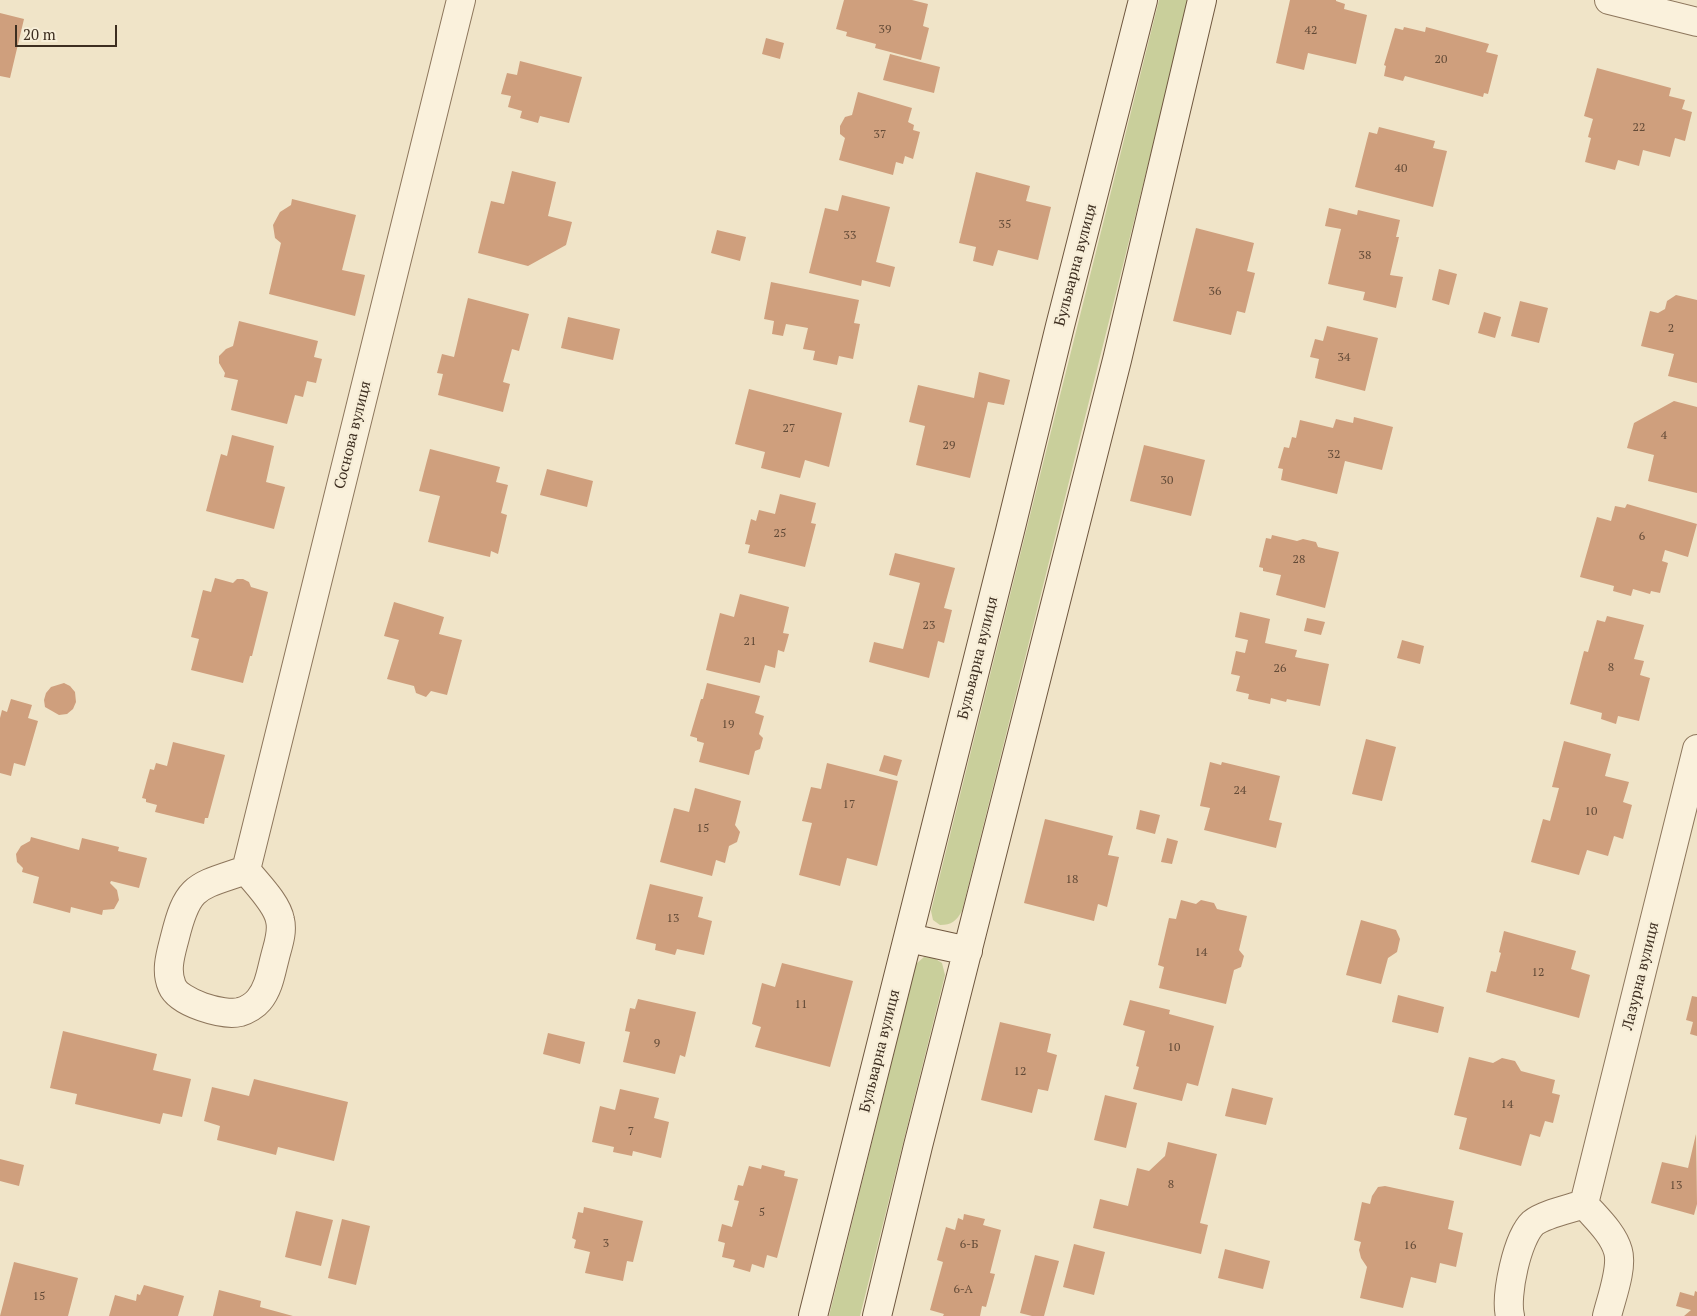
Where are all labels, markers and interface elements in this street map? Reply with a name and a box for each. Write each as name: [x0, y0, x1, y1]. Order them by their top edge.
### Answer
scale bar: [18, 15, 120, 47]
house number: 39: [879, 23, 891, 37]
text: 20 m: [23, 24, 56, 44]
house number: 42: [1305, 24, 1317, 38]
house number: 20: [1435, 53, 1447, 67]
house number: 22: [1633, 121, 1645, 135]
house number: 37: [874, 128, 886, 142]
house number: 40: [1395, 162, 1407, 176]
street label: Бульварна вулиця: [1051, 202, 1101, 328]
house number: 35: [999, 218, 1011, 232]
house number: 33: [844, 229, 856, 243]
house number: 38: [1359, 249, 1371, 263]
house number: 36: [1209, 285, 1221, 299]
house number: 2: [1668, 322, 1674, 336]
house number: 34: [1338, 351, 1350, 365]
street label: Соснова вулиця: [331, 379, 375, 491]
house number: 27: [783, 422, 795, 436]
house number: 4: [1661, 429, 1667, 443]
house number: 29: [943, 439, 955, 453]
house number: 32: [1328, 448, 1340, 462]
house number: 30: [1161, 474, 1173, 488]
house number: 25: [774, 527, 786, 541]
house number: 6: [1639, 530, 1645, 544]
house number: 28: [1293, 553, 1305, 567]
street label: Бульварна вулиця: [954, 595, 1002, 721]
house number: 23: [923, 619, 935, 633]
house number: 21: [744, 635, 756, 649]
house number: 8: [1608, 661, 1614, 675]
house number: 26: [1274, 662, 1286, 676]
house number: 19: [722, 718, 734, 732]
house number: 24: [1234, 784, 1246, 798]
house number: 17: [843, 798, 855, 812]
house number: 10: [1585, 805, 1597, 819]
house number: 15: [697, 822, 709, 836]
house number: 18: [1066, 873, 1078, 887]
house number: 13: [667, 912, 679, 926]
street label: Лазурна вулиця: [1619, 920, 1663, 1032]
house number: 14: [1195, 946, 1207, 960]
house number: 12: [1532, 966, 1544, 980]
street label: Бульварна вулиця: [856, 988, 904, 1114]
house number: 11: [795, 998, 807, 1012]
house number: 9: [654, 1037, 660, 1051]
house number: 10: [1168, 1041, 1180, 1055]
house number: 12: [1014, 1065, 1026, 1079]
house number: 14: [1501, 1098, 1513, 1112]
house number: 7: [628, 1125, 634, 1139]
house number: 8: [1168, 1178, 1174, 1192]
house number: 13: [1670, 1179, 1682, 1193]
house number: 5: [759, 1206, 765, 1220]
house number: 3: [603, 1237, 609, 1251]
house number: 6-Б: [960, 1238, 978, 1252]
house number: 16: [1404, 1239, 1416, 1253]
house number: 6-А: [953, 1283, 973, 1297]
house number: 15: [33, 1290, 45, 1304]

